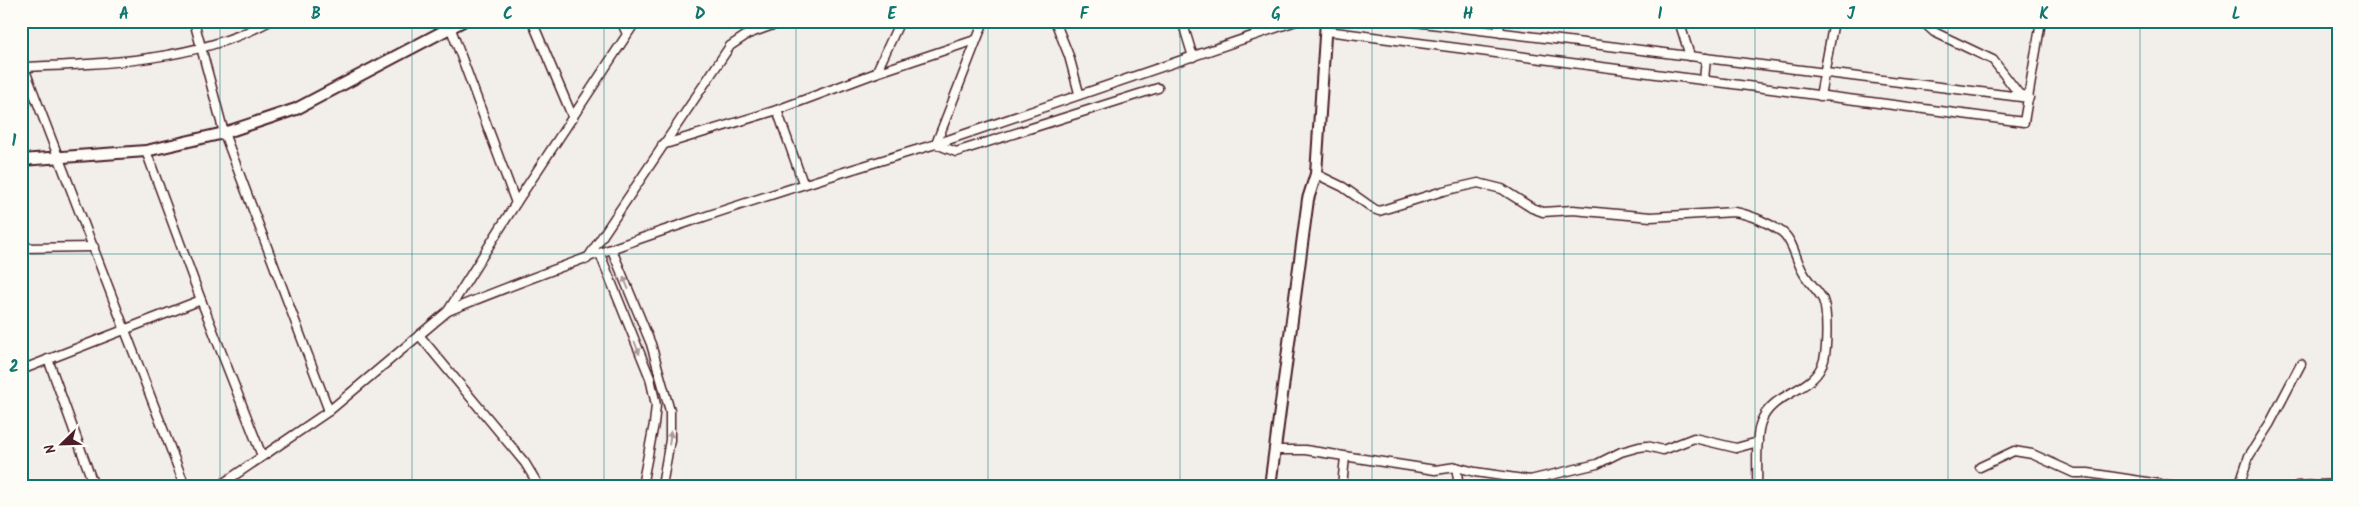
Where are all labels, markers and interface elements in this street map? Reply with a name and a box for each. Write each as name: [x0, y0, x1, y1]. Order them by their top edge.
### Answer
text: A: [119, 2, 129, 27]
text: B: [311, 2, 321, 27]
text: C: [503, 2, 513, 27]
text: D: [695, 2, 706, 27]
text: E: [888, 2, 898, 27]
text: F: [1080, 2, 1090, 27]
text: G: [1271, 2, 1281, 27]
text: H: [1463, 2, 1473, 27]
text: I: [1658, 2, 1663, 27]
text: J: [1847, 2, 1856, 27]
text: K: [2039, 2, 2049, 27]
text: L: [2232, 2, 2240, 27]
text: 1: [12, 129, 17, 154]
one-way arrow: [622, 276, 630, 290]
one-way arrow: [634, 341, 641, 356]
text: 2: [9, 355, 19, 380]
north arrow: [38, 420, 88, 470]
one-way arrow: [666, 429, 674, 445]
text: N: [39, 440, 63, 457]

